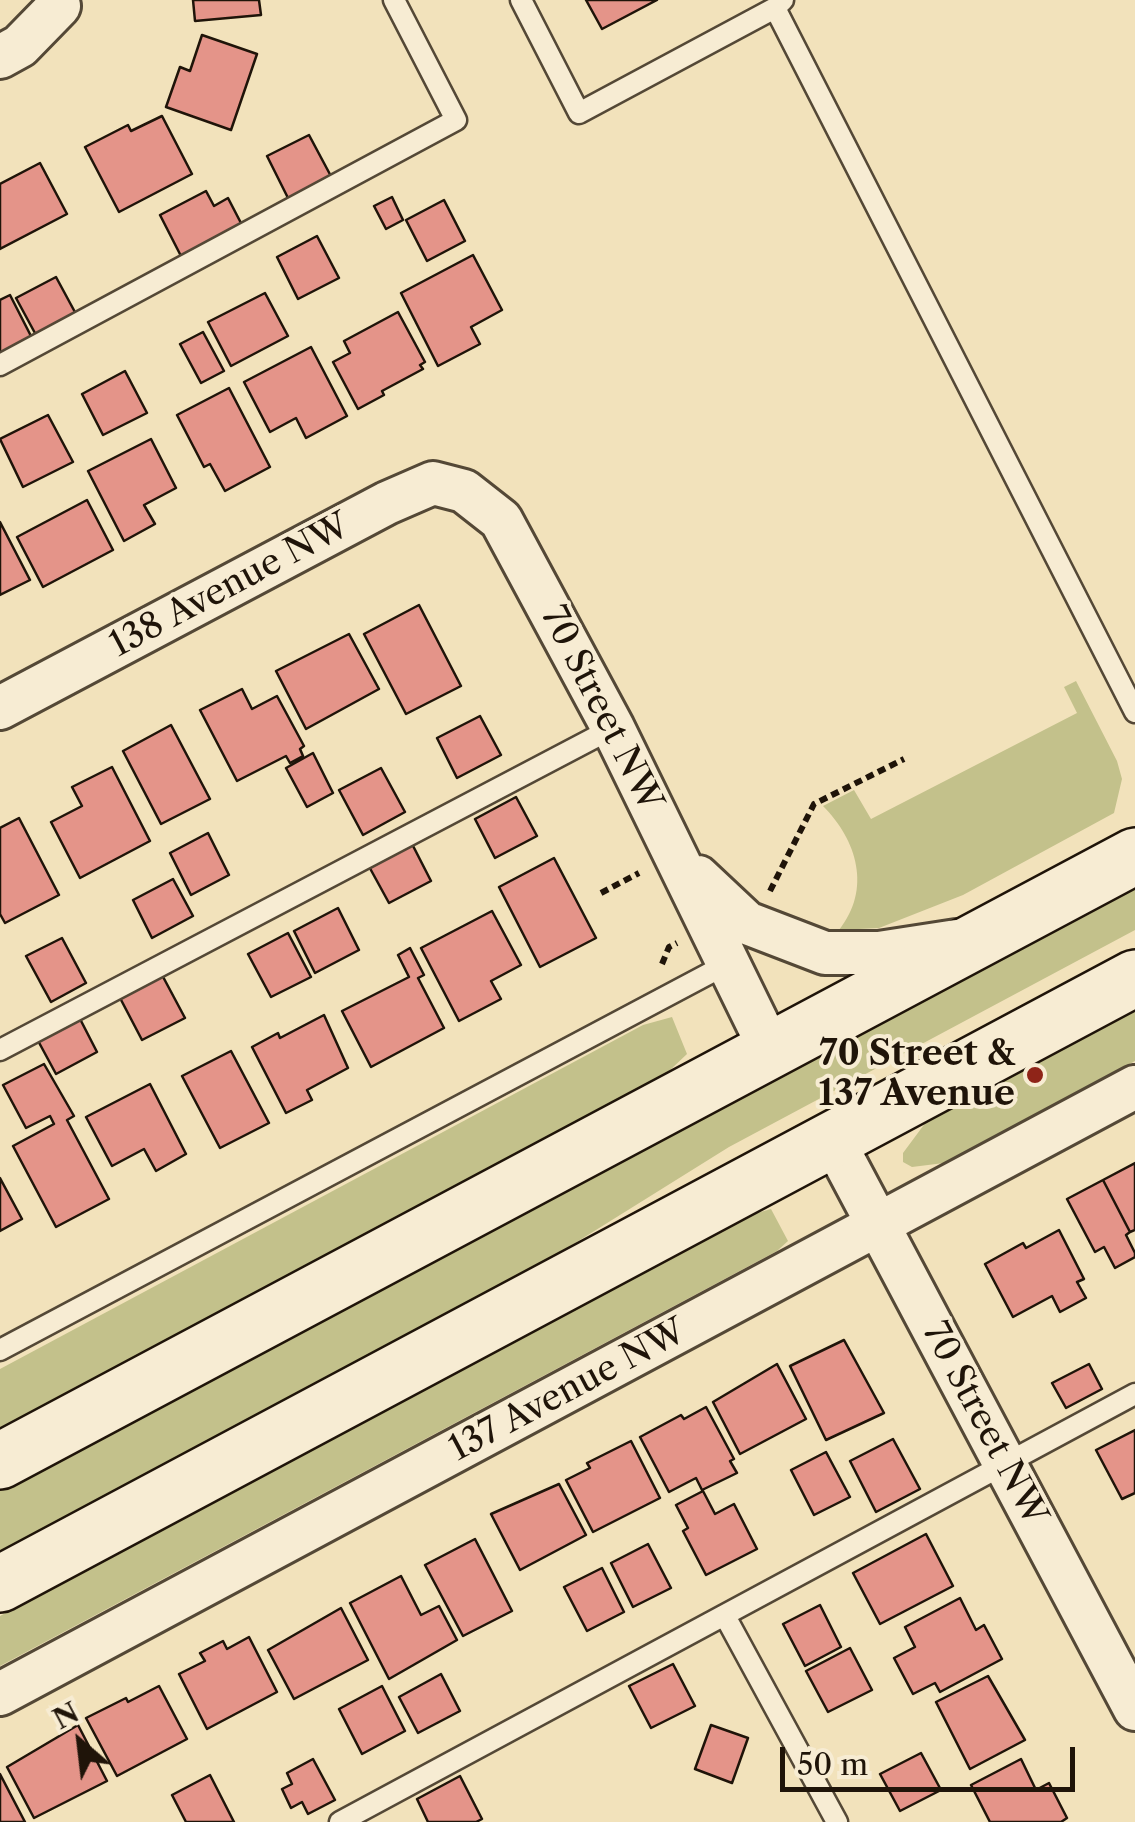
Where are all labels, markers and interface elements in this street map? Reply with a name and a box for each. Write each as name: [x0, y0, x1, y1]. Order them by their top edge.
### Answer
street label: 138 Avenue NW: [103, 505, 357, 667]
street label: 70 Street NW: [531, 599, 671, 819]
place label: 70 Street & 137 Avenue: [818, 1034, 1015, 1116]
marker: 70 Street & 137 Avenue: [1024, 1064, 1046, 1086]
street label: 137 Avenue NW: [443, 1311, 693, 1471]
street label: 70 Street NW: [913, 1315, 1055, 1533]
north arrow: [30, 1692, 130, 1792]
text: N: [47, 1695, 85, 1736]
scale bar: [785, 1727, 1080, 1789]
text: 50 m: [797, 1746, 868, 1783]

